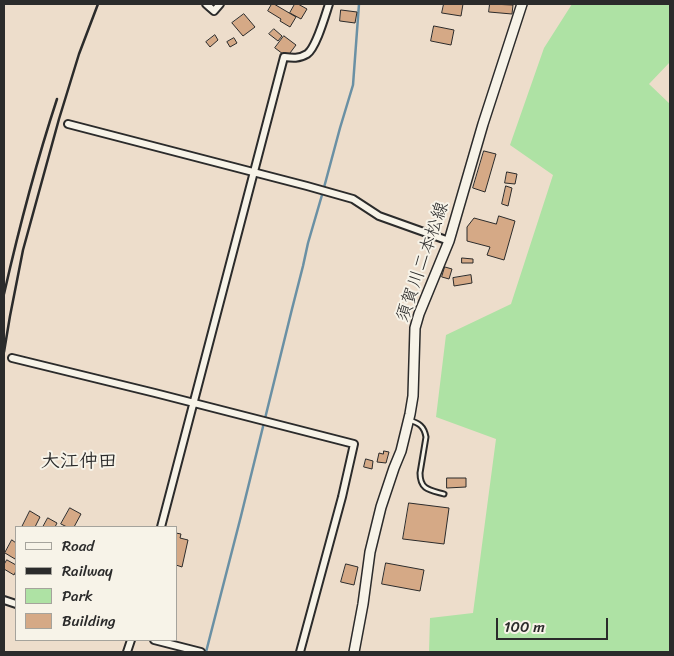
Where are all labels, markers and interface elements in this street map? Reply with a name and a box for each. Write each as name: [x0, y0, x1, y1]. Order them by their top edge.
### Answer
street label: 須賀川二本松線: [392, 199, 454, 325]
district label: 大江仲田: [41, 451, 117, 473]
legend: [15, 526, 178, 641]
text: Road: [62, 533, 94, 559]
text: Railway: [62, 558, 113, 584]
text: Park: [62, 583, 93, 609]
text: Building: [62, 608, 116, 634]
scale bar: [499, 608, 612, 640]
text: 100 m: [504, 614, 545, 640]

